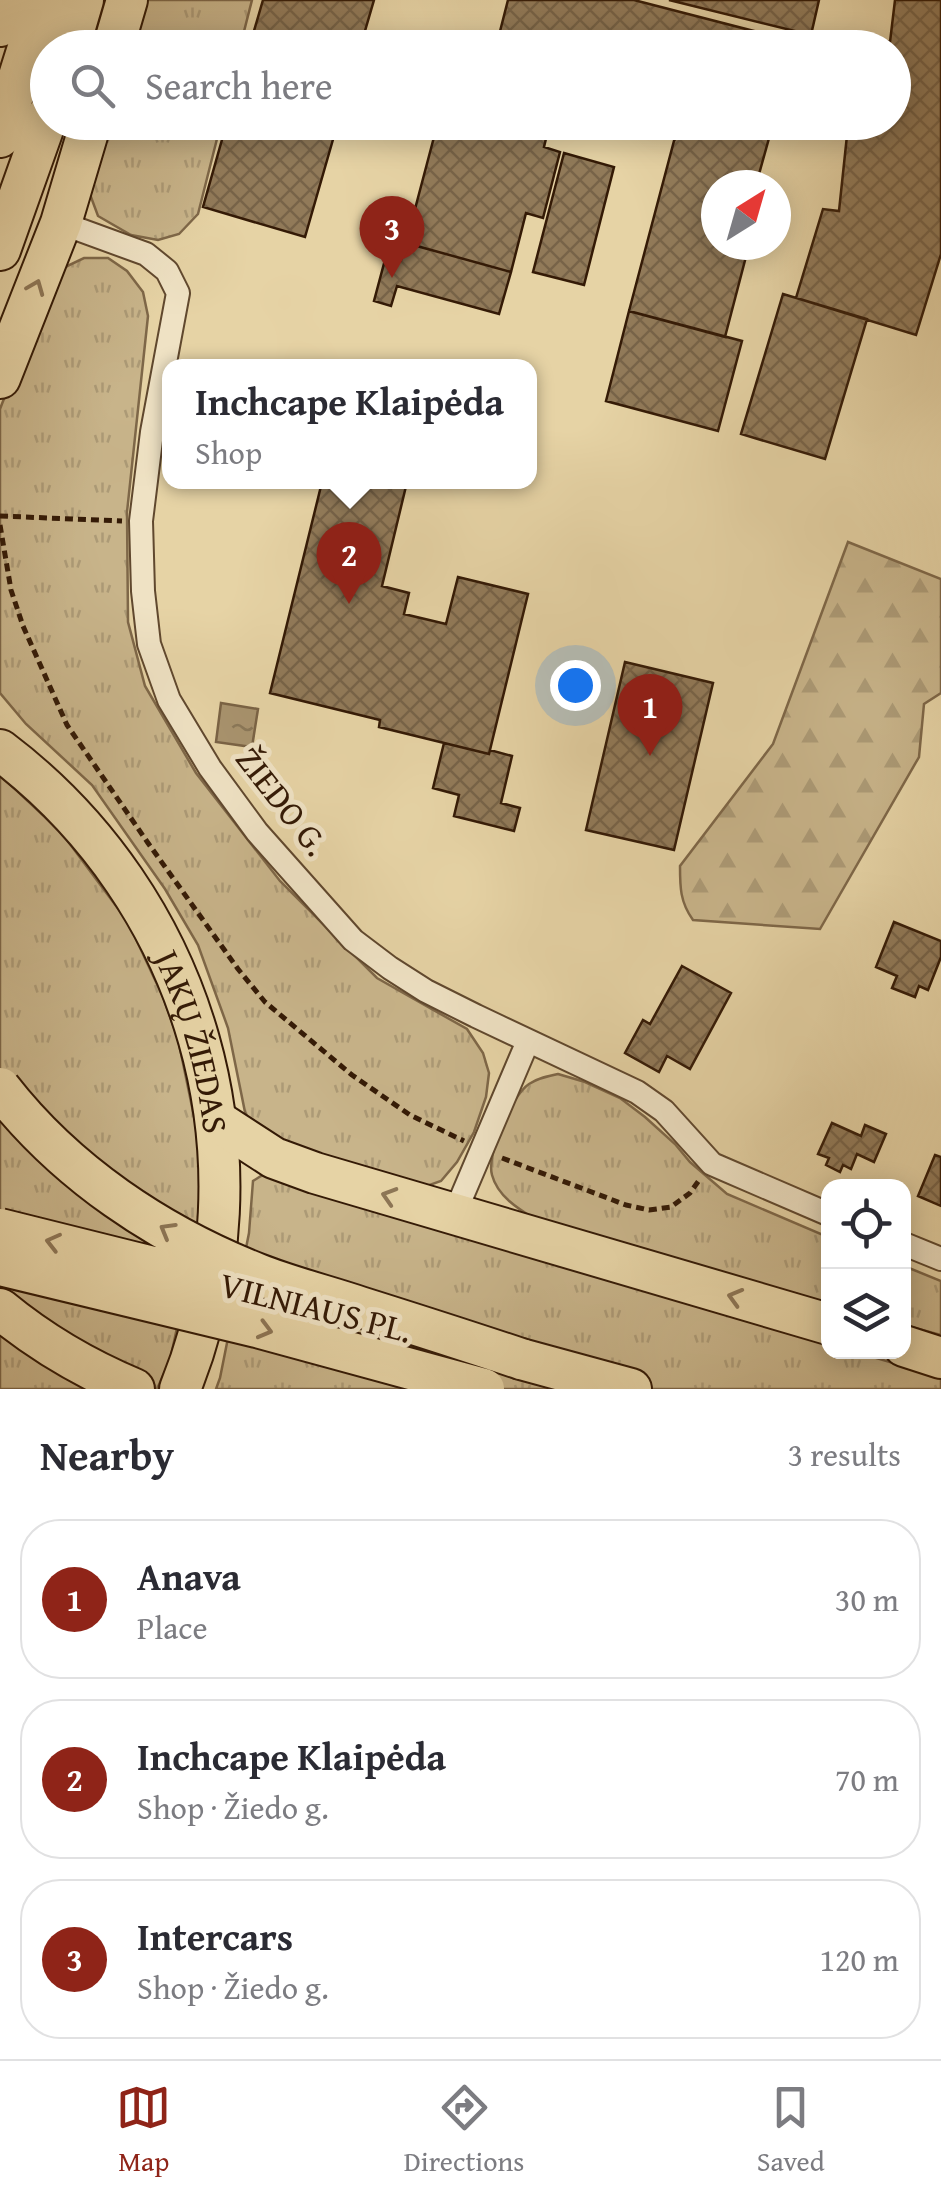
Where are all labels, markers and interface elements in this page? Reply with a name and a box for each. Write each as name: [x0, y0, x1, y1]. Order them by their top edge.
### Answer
search box: [30, 30, 911, 140]
text: Search here: [145, 57, 333, 113]
icon: search: [65, 58, 120, 113]
north arrow: [701, 170, 791, 260]
pin: 3: [360, 196, 424, 278]
one-way arrow: [24, 279, 44, 297]
popup: [162, 359, 537, 489]
text: Inchcape Klaipėda: [195, 373, 504, 429]
text: Shop: [195, 429, 262, 476]
pin: 2: [316, 522, 382, 604]
your location: [550, 660, 601, 711]
pin: 1: [618, 674, 682, 756]
street label: ŽIEDO G.: [224, 736, 342, 866]
street label: JAKŲ ŽIEDAS: [141, 937, 242, 1136]
map controls: [821, 1179, 911, 1359]
button: locate: [821, 1179, 911, 1269]
one-way arrow: [382, 1187, 399, 1208]
one-way arrow: [160, 1223, 178, 1243]
one-way arrow: [45, 1232, 62, 1253]
street label: VILNIAUS PL.: [215, 1258, 417, 1356]
button: layers: [821, 1269, 911, 1359]
one-way arrow: [727, 1288, 744, 1309]
one-way arrow: [256, 1318, 273, 1339]
text: Nearby: [40, 1424, 174, 1485]
text: 3 results: [788, 1431, 901, 1478]
text: Anava: [137, 1548, 241, 1604]
text: 1: [66, 1576, 83, 1623]
text: 30 m: [835, 1576, 899, 1623]
text: Place: [137, 1604, 208, 1651]
text: Inchcape Klaipėda: [137, 1728, 446, 1784]
text: 2: [66, 1756, 83, 1803]
text: 70 m: [835, 1756, 899, 1803]
text: Shop · Žiedo g.: [137, 1784, 329, 1831]
text: Intercars: [137, 1908, 293, 1964]
text: 3: [66, 1936, 83, 1983]
text: 120 m: [820, 1936, 899, 1983]
text: Shop · Žiedo g.: [137, 1964, 329, 2011]
tab: Map: [116, 2080, 171, 2181]
tab: Directions: [404, 2080, 524, 2181]
tab: Saved: [757, 2080, 825, 2181]

